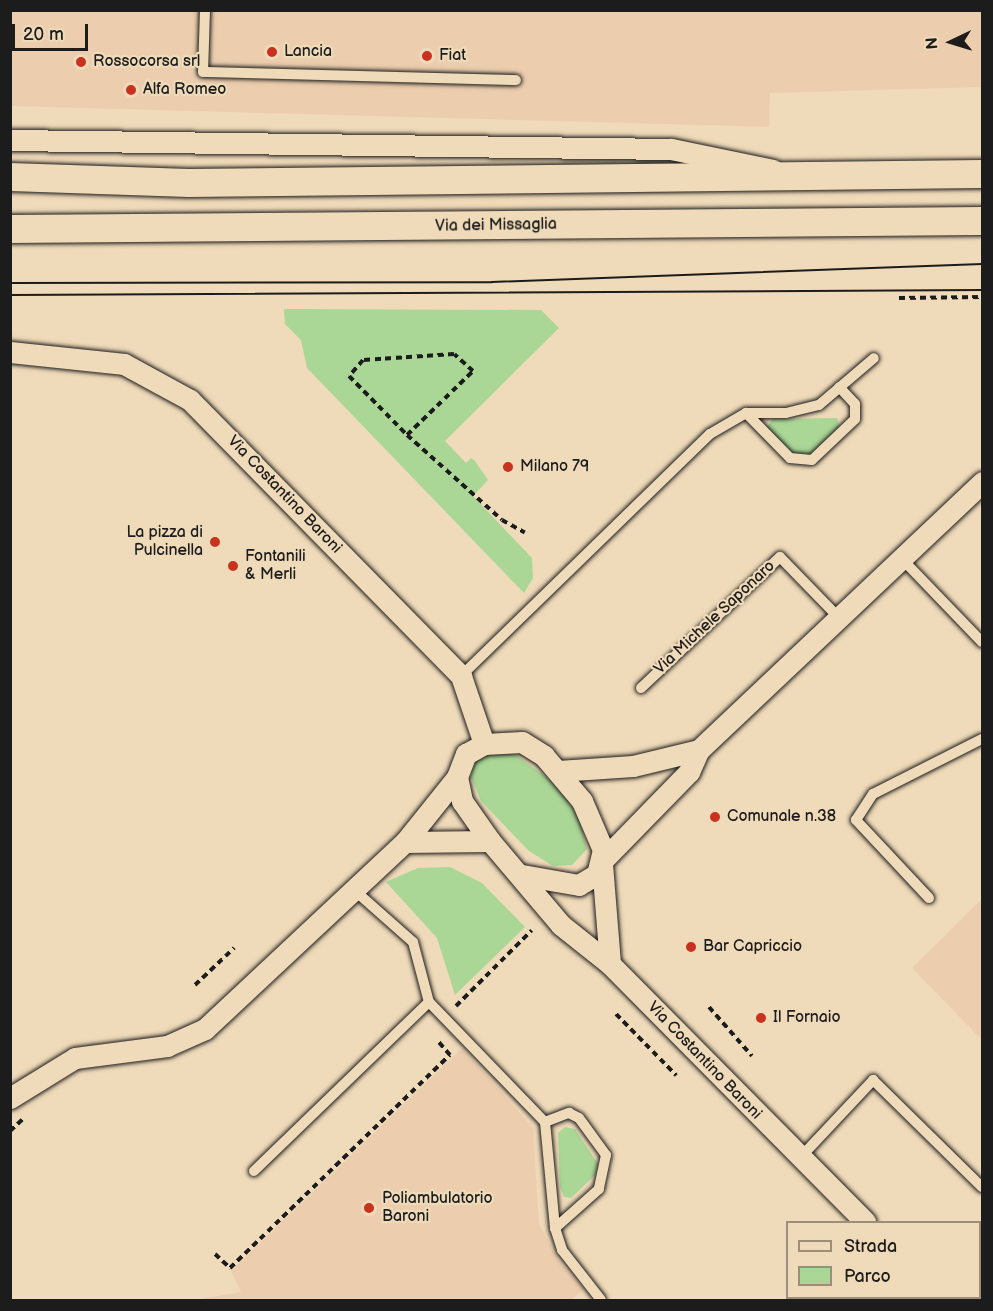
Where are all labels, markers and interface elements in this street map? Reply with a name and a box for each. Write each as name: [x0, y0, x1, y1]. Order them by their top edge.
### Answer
scale bar: [15, 12, 92, 50]
north arrow: [921, 12, 981, 72]
text: 20 m: [23, 24, 64, 45]
text: N: [923, 37, 942, 50]
place label: Lancia: [284, 42, 332, 62]
marker: Lancia: [265, 45, 279, 59]
place label: Fiat: [439, 46, 466, 66]
marker: Fiat: [420, 49, 434, 63]
place label: Rossocorsa srl: [93, 52, 200, 72]
marker: Rossocorsa srl: [74, 55, 88, 69]
place label: Alfa Romeo: [143, 80, 226, 100]
marker: Alfa Romeo: [124, 83, 138, 97]
street label: Via dei Missaglia: [435, 215, 557, 237]
street label: Via Costantino Baroni: [223, 432, 345, 558]
place label: Milano 79: [520, 457, 590, 477]
marker: Milano 79: [501, 460, 515, 474]
place label: La pizza di Pulcinella: [126, 523, 203, 561]
marker: La pizza di Pulcinella: [208, 535, 222, 549]
place label: Fontanili & Merli: [245, 547, 306, 585]
street label: Via Michele Saponaro: [651, 557, 779, 679]
marker: Fontanili & Merli: [226, 559, 240, 573]
place label: Comunale n.38: [727, 807, 836, 827]
marker: Comunale n.38: [708, 810, 722, 824]
place label: Bar Capriccio: [703, 937, 802, 957]
marker: Bar Capriccio: [684, 940, 698, 954]
street label: Via Costantino Baroni: [643, 998, 765, 1124]
place label: Il Fornaio: [773, 1008, 841, 1028]
marker: Il Fornaio: [754, 1011, 768, 1025]
place label: Poliambulatorio Baroni: [382, 1189, 493, 1227]
marker: Poliambulatorio Baroni: [360, 1199, 378, 1217]
legend: [786, 1221, 981, 1299]
text: Strada: [844, 1236, 897, 1257]
text: Parco: [844, 1266, 891, 1287]

